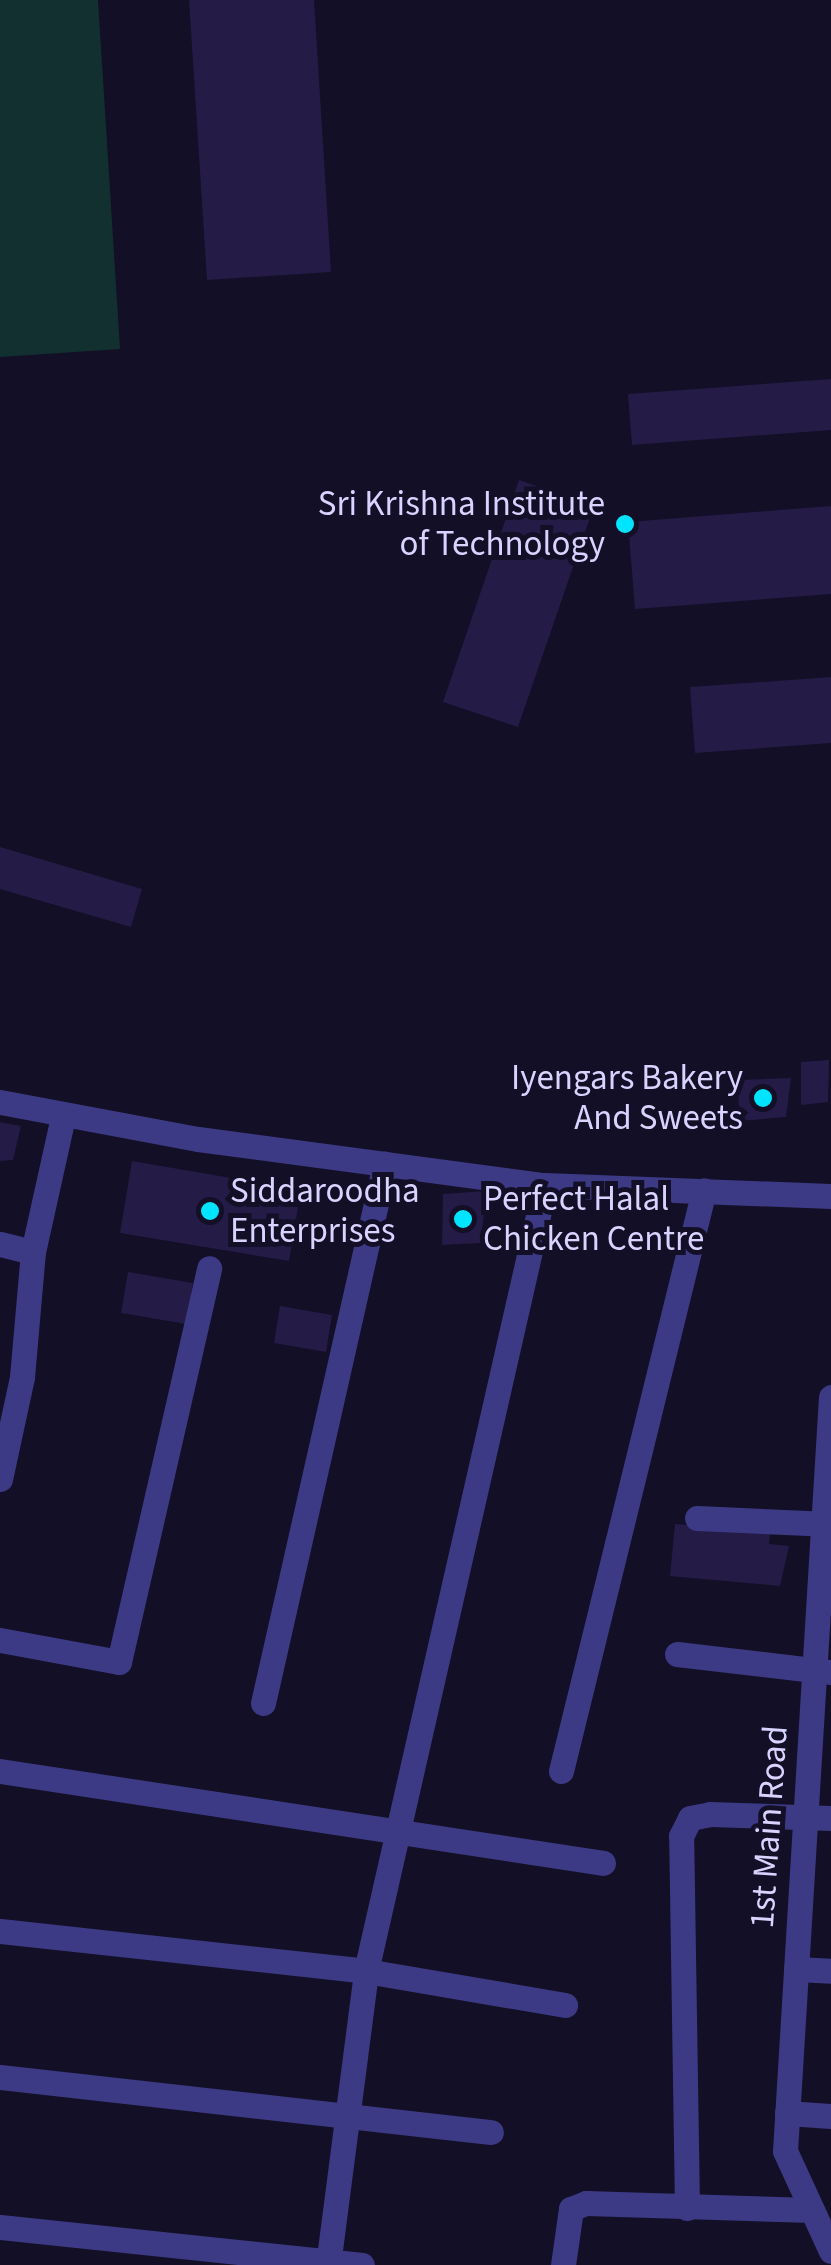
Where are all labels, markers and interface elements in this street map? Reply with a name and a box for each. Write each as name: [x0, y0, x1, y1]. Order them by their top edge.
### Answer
place label: Sri Krishna Institute of Technology: [318, 483, 605, 565]
marker: Sri Krishna Institute of Technology: [614, 513, 636, 535]
place label: Iyengars Bakery And Sweets: [511, 1057, 743, 1139]
marker: Iyengars Bakery And Sweets: [752, 1087, 774, 1109]
place label: Siddaroodha Enterprises: [230, 1170, 420, 1252]
place label: Perfect Halal Chicken Centre: [483, 1178, 704, 1260]
marker: Siddaroodha Enterprises: [199, 1200, 221, 1222]
marker: Perfect Halal Chicken Centre: [452, 1208, 474, 1230]
street label: 1st Main Road: [741, 1724, 797, 1930]

